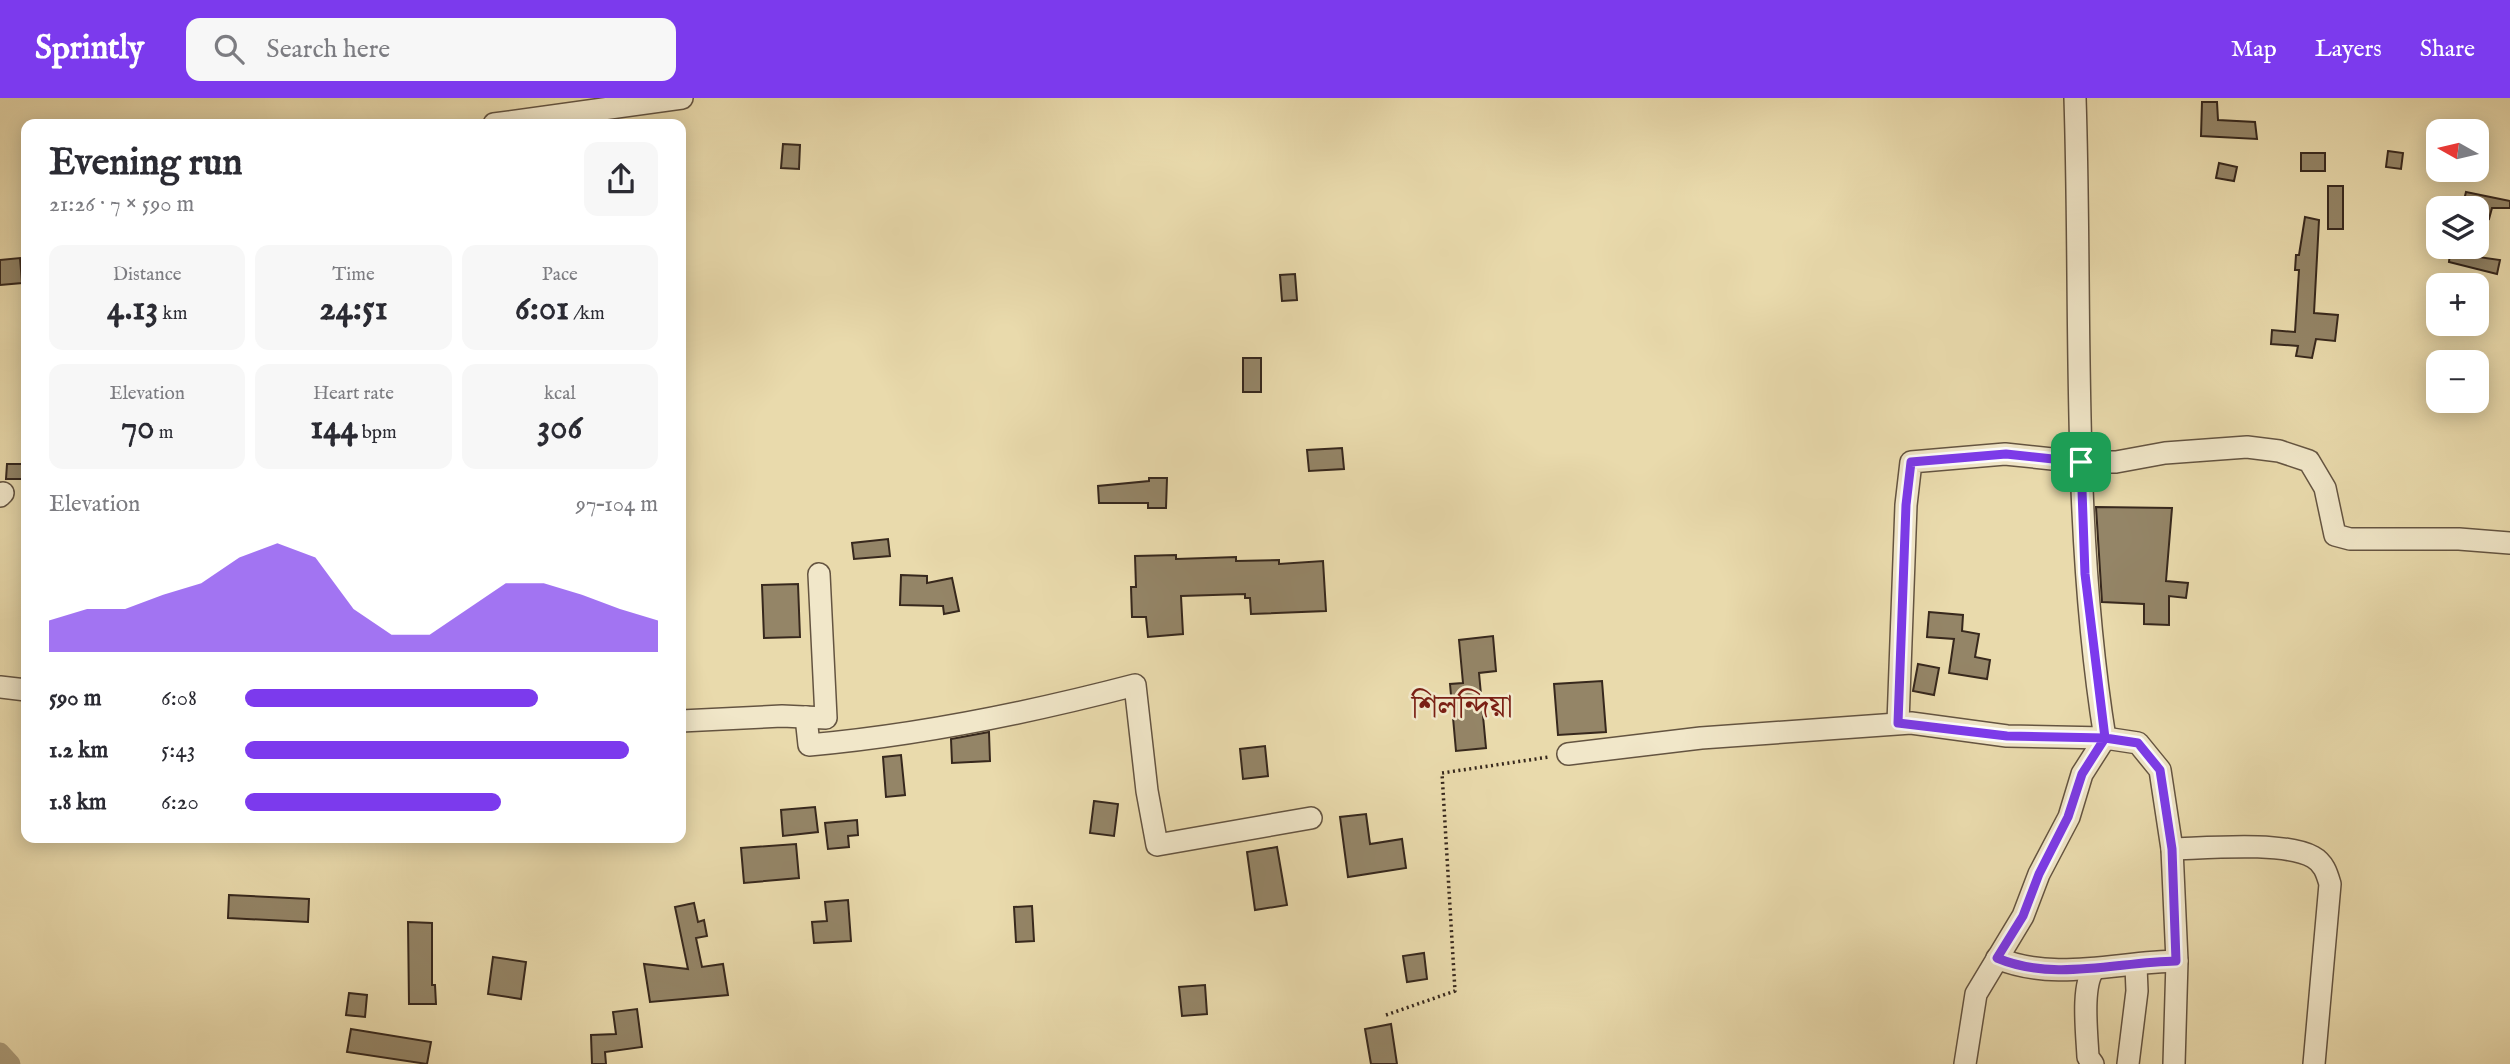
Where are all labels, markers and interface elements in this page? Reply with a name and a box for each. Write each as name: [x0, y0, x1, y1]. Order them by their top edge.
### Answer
search box: [186, 18, 676, 81]
text: Sprintly: [35, 28, 144, 70]
icon: search: [210, 30, 248, 68]
text: Search here: [266, 33, 390, 66]
text: Map: [2231, 34, 2277, 65]
text: Layers: [2315, 34, 2382, 65]
text: Share: [2420, 34, 2475, 65]
north arrow: [2426, 119, 2488, 182]
map controls: [2426, 119, 2489, 413]
text: Evening run: [49, 140, 243, 188]
button: share: [584, 142, 658, 216]
text: 21:26 · 7 × 590 m: [49, 190, 194, 219]
button: layers: [2426, 196, 2489, 259]
text: Distance: [113, 263, 182, 287]
text: Time: [332, 263, 375, 287]
text: Pace: [542, 263, 578, 287]
button: +: [2426, 273, 2489, 336]
text: 4.13: [107, 287, 158, 332]
text: 24:51: [319, 287, 388, 332]
text: 6:01: [515, 287, 569, 332]
text: km: [158, 302, 187, 326]
text: /km: [569, 302, 605, 326]
button: −: [2426, 350, 2489, 413]
text: Elevation: [109, 382, 185, 406]
text: Heart rate: [313, 382, 394, 406]
text: kcal: [544, 382, 576, 406]
text: 70: [121, 406, 155, 451]
text: 144: [310, 406, 358, 451]
text: 306: [537, 406, 582, 451]
text: m: [155, 421, 173, 445]
text: bpm: [358, 421, 397, 445]
pin: [2051, 432, 2111, 492]
icon: arrive: [2062, 443, 2100, 481]
text: Elevation: [49, 490, 140, 519]
text: 97–104 m: [576, 490, 658, 519]
text: 590 m: [49, 684, 101, 713]
text: 6:08: [161, 684, 197, 713]
district label: শিলন্দিয়া: [1410, 688, 1513, 729]
text: 1.2 km: [49, 736, 108, 765]
text: 5:43: [161, 736, 195, 765]
text: 1.8 km: [49, 788, 107, 817]
text: 6:20: [161, 788, 199, 817]

